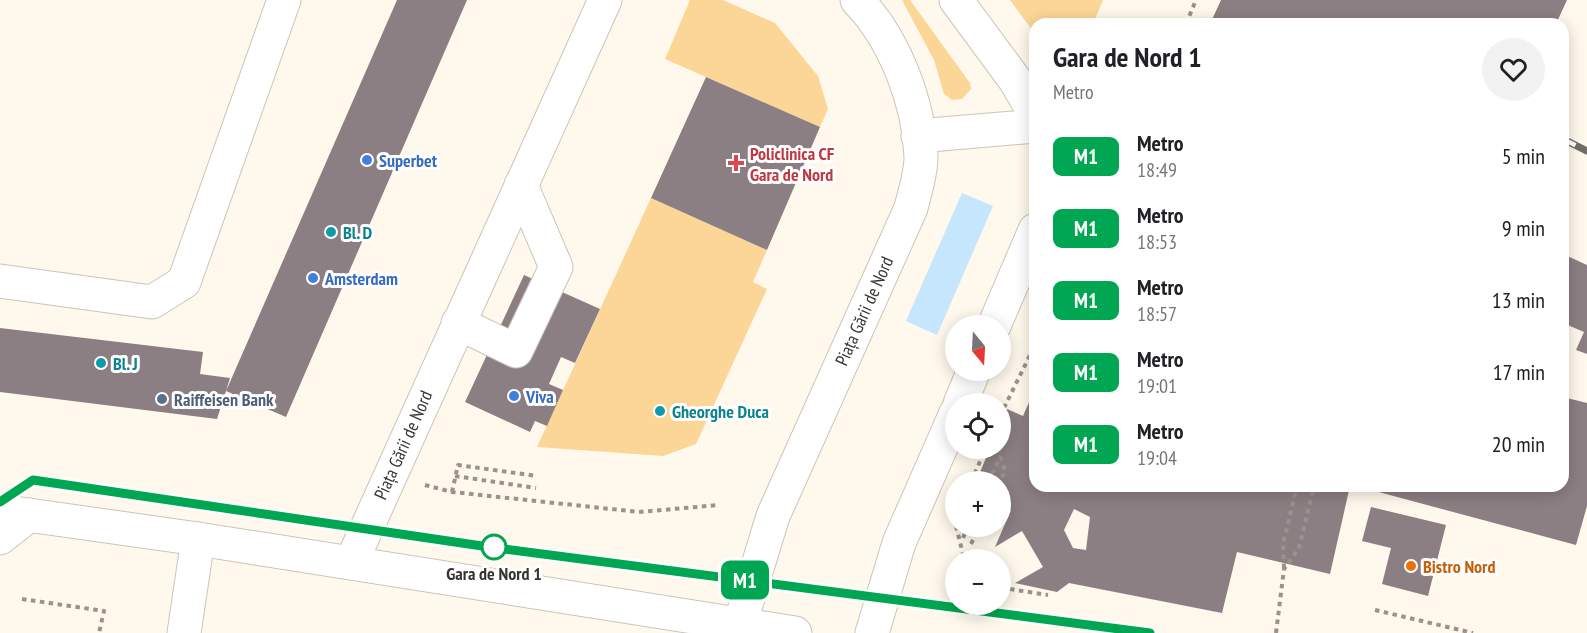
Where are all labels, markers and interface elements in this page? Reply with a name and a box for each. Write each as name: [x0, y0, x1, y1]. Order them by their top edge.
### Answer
text: Gara de Nord 1: [1053, 38, 1202, 75]
button: heart: [1482, 38, 1545, 101]
text: Metro: [1053, 79, 1094, 105]
text: Metro: [1137, 129, 1184, 157]
place label: Policlinica CF Gara de Nord: [750, 142, 835, 186]
text: 5 min: [1502, 142, 1545, 170]
text: M1: [1074, 143, 1098, 170]
place label: Superbet: [379, 149, 438, 172]
marker: Superbet: [360, 153, 374, 167]
marker: Policlinica CF Gara de Nord: [727, 154, 745, 172]
text: 18:49: [1137, 157, 1177, 183]
text: Metro: [1137, 201, 1184, 229]
text: 9 min: [1502, 214, 1545, 242]
text: M1: [1074, 215, 1098, 242]
place label: Bl. D: [343, 221, 373, 244]
marker: Bl. D: [324, 225, 338, 239]
text: 18:53: [1137, 229, 1177, 255]
street label: Piața Gării de Nord: [830, 253, 898, 369]
place label: Amsterdam: [324, 267, 398, 290]
marker: Amsterdam: [306, 271, 320, 285]
text: Metro: [1137, 273, 1184, 301]
text: 13 min: [1492, 286, 1545, 314]
text: M1: [1074, 287, 1098, 314]
text: 18:57: [1137, 301, 1177, 327]
north arrow: [945, 315, 1011, 381]
map controls: [945, 315, 1011, 615]
text: Metro: [1137, 345, 1184, 373]
place label: Bl. J: [113, 352, 138, 375]
marker: Bl. J: [94, 356, 108, 370]
text: 17 min: [1493, 358, 1545, 386]
text: M1: [1074, 359, 1098, 386]
text: 19:01: [1137, 373, 1177, 399]
place label: Viva: [525, 385, 554, 408]
street label: Piața Gării de Nord: [369, 387, 437, 503]
place label: Raiffeisen Bank: [174, 388, 274, 411]
marker: Viva: [507, 389, 521, 403]
marker: Raiffeisen Bank: [155, 392, 169, 406]
button: locate: [945, 393, 1011, 459]
place label: Gheorghe Duca: [672, 400, 769, 423]
marker: Gheorghe Duca: [653, 404, 667, 418]
text: Metro: [1137, 417, 1184, 445]
text: 20 min: [1492, 430, 1545, 458]
text: M1: [1074, 431, 1098, 458]
text: 19:04: [1137, 445, 1177, 471]
button: +: [945, 471, 1011, 537]
marker: Gara de Nord 1: [481, 534, 507, 560]
button: −: [945, 549, 1011, 615]
place label: Bistro Nord: [1423, 555, 1495, 578]
marker: Bistro Nord: [1404, 559, 1418, 573]
line badge: M1: [718, 560, 772, 600]
place label: Gara de Nord 1: [446, 562, 542, 585]
text: M1: [733, 567, 757, 594]

